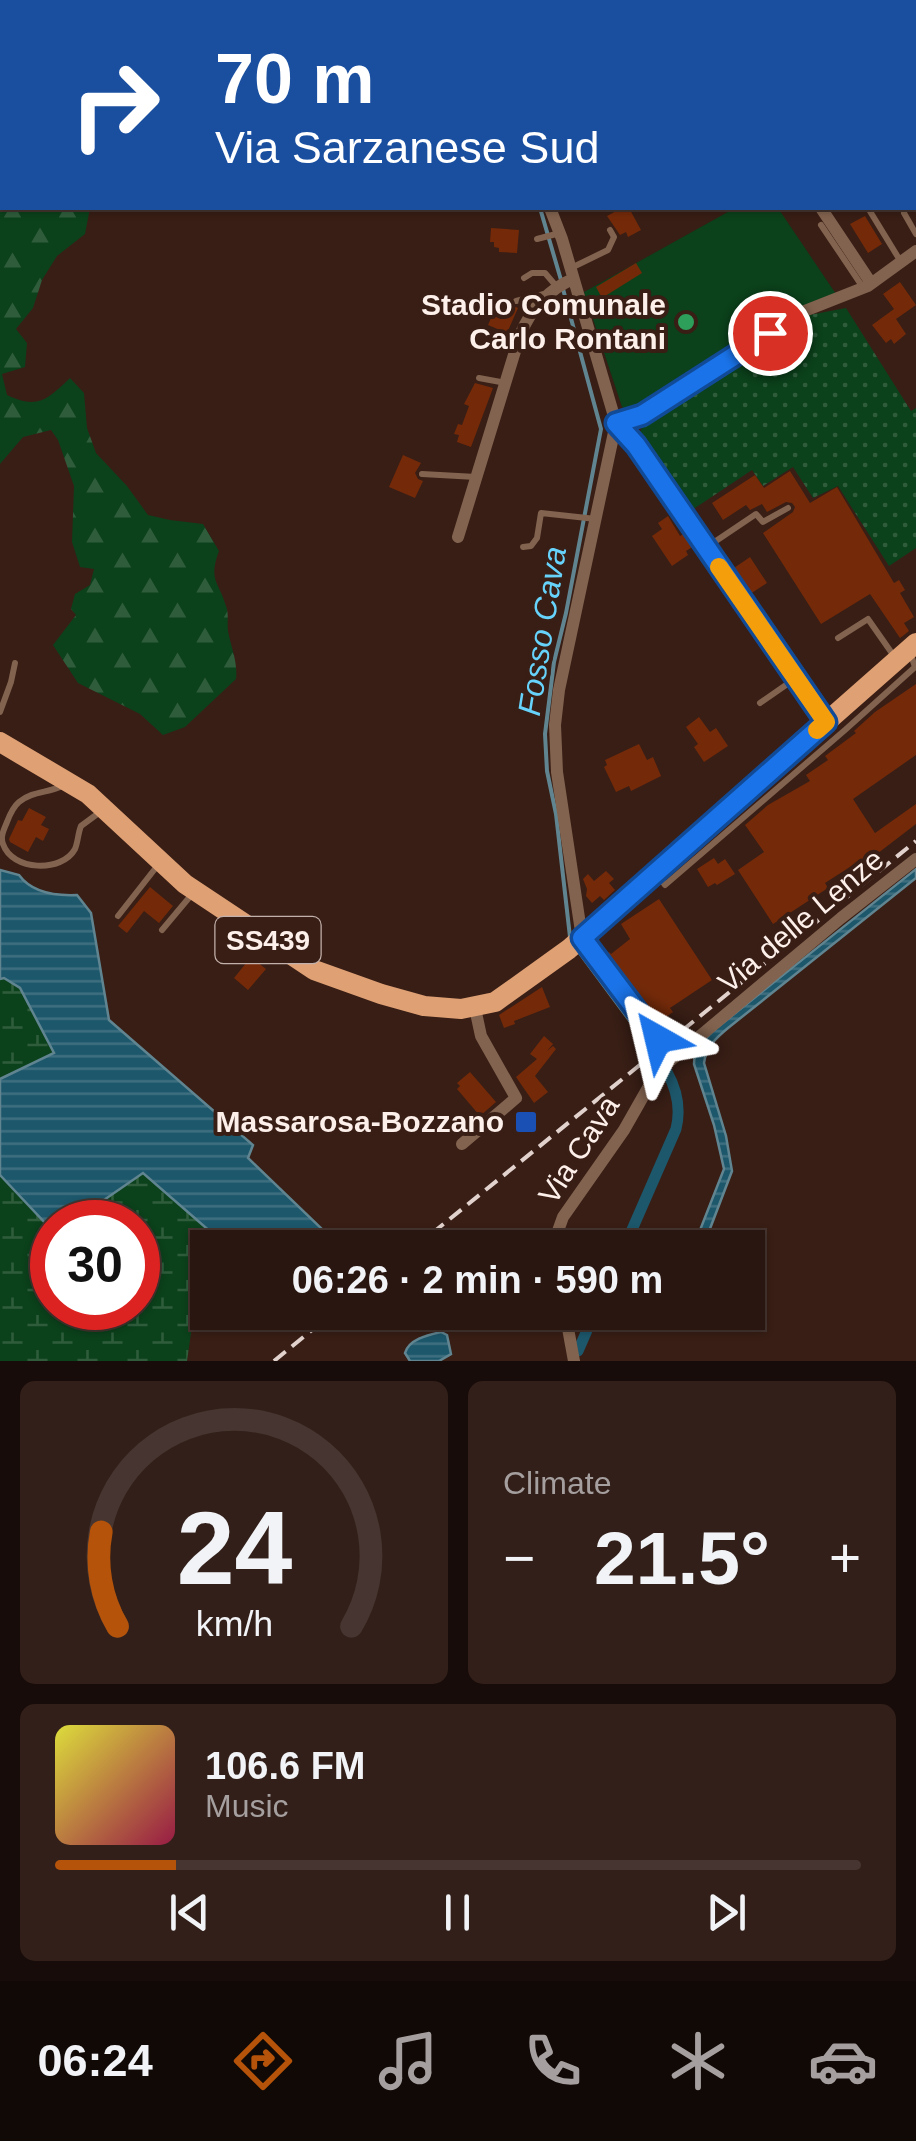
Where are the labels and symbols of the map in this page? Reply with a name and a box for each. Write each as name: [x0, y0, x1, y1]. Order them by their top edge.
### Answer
place label: Stadio Comunale Carlo Rontani: [421, 288, 666, 355]
pin: [728, 291, 813, 376]
marker: Stadio Comunale Carlo Rontani: [675, 311, 697, 333]
water label: Fosso Cava: [511, 544, 573, 718]
street label: Via delle Lenze: [712, 842, 890, 999]
road number: SS439: [216, 917, 320, 963]
position arrow: [606, 987, 710, 1091]
street label: Via Cava: [532, 1090, 626, 1210]
place label: Massarosa-Bozzano: [216, 1105, 504, 1138]
marker: Massarosa-Bozzano: [513, 1109, 539, 1135]
speed limit sign: 30: [30, 1200, 160, 1330]

